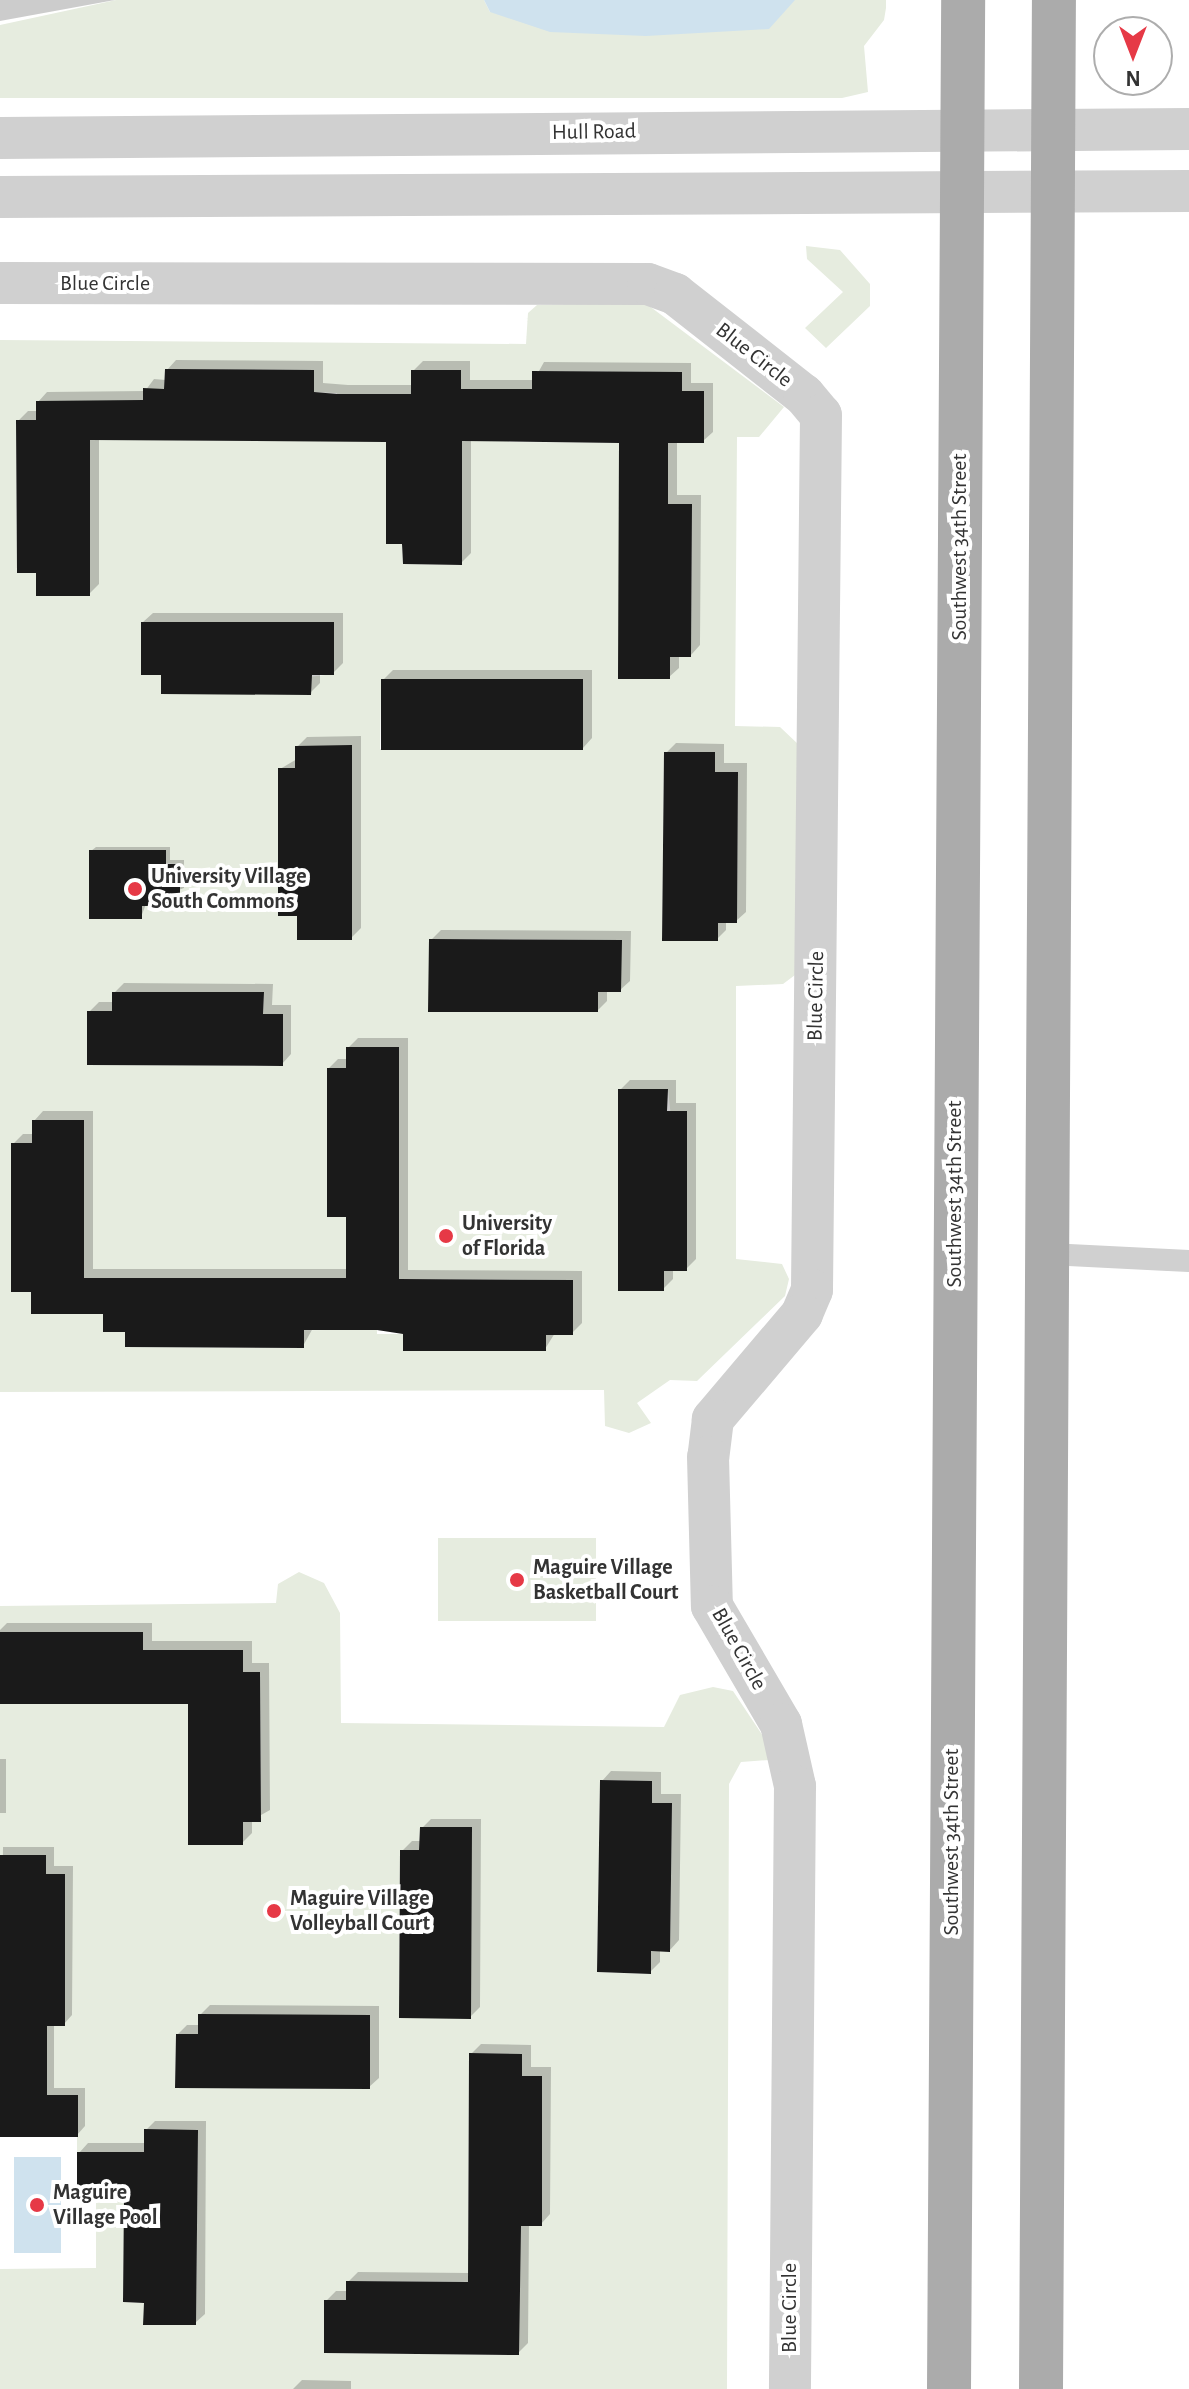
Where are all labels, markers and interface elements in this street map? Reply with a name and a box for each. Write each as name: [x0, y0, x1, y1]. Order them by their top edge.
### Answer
north arrow: [1093, 16, 1173, 96]
text: N: [1125, 67, 1141, 89]
street label: Hull Road: [552, 118, 636, 146]
street label: Blue Circle: [60, 271, 150, 297]
street label: Blue Circle: [710, 317, 798, 393]
street label: Southwest 34th Street: [947, 454, 973, 640]
place label: University Village South Commons: [151, 863, 307, 914]
marker: University Village South Commons: [126, 880, 144, 898]
street label: Blue Circle: [802, 951, 830, 1041]
street label: Southwest 34th Street: [942, 1101, 968, 1287]
place label: University of Florida: [462, 1210, 552, 1262]
marker: University of Florida: [437, 1227, 455, 1245]
place label: Maguire Village Basketball Court: [533, 1554, 679, 1606]
marker: Maguire Village Basketball Court: [508, 1571, 526, 1589]
street label: Blue Circle: [706, 1603, 772, 1695]
street label: Southwest 34th Street: [939, 1749, 965, 1935]
place label: Maguire Village Volleyball Court: [290, 1885, 430, 1936]
marker: Maguire Village Volleyball Court: [265, 1902, 283, 1920]
place label: Maguire Village Pool: [53, 2179, 157, 2230]
marker: Maguire Village Pool: [28, 2196, 46, 2214]
street label: Blue Circle: [777, 2263, 803, 2353]

